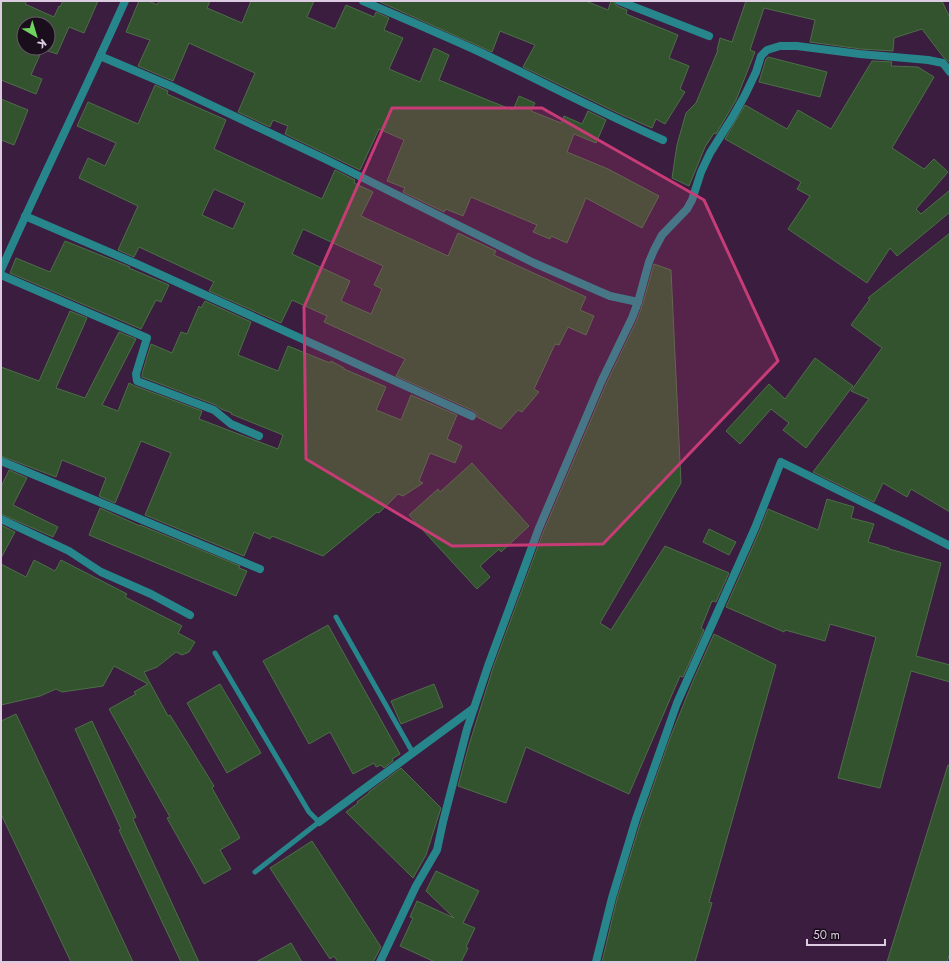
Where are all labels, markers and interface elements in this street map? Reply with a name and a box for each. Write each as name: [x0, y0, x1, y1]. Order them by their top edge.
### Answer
north arrow: [16, 16, 56, 56]
text: K: [34, 35, 50, 53]
scale bar: [807, 921, 885, 947]
text: 50 m: [813, 926, 840, 944]

